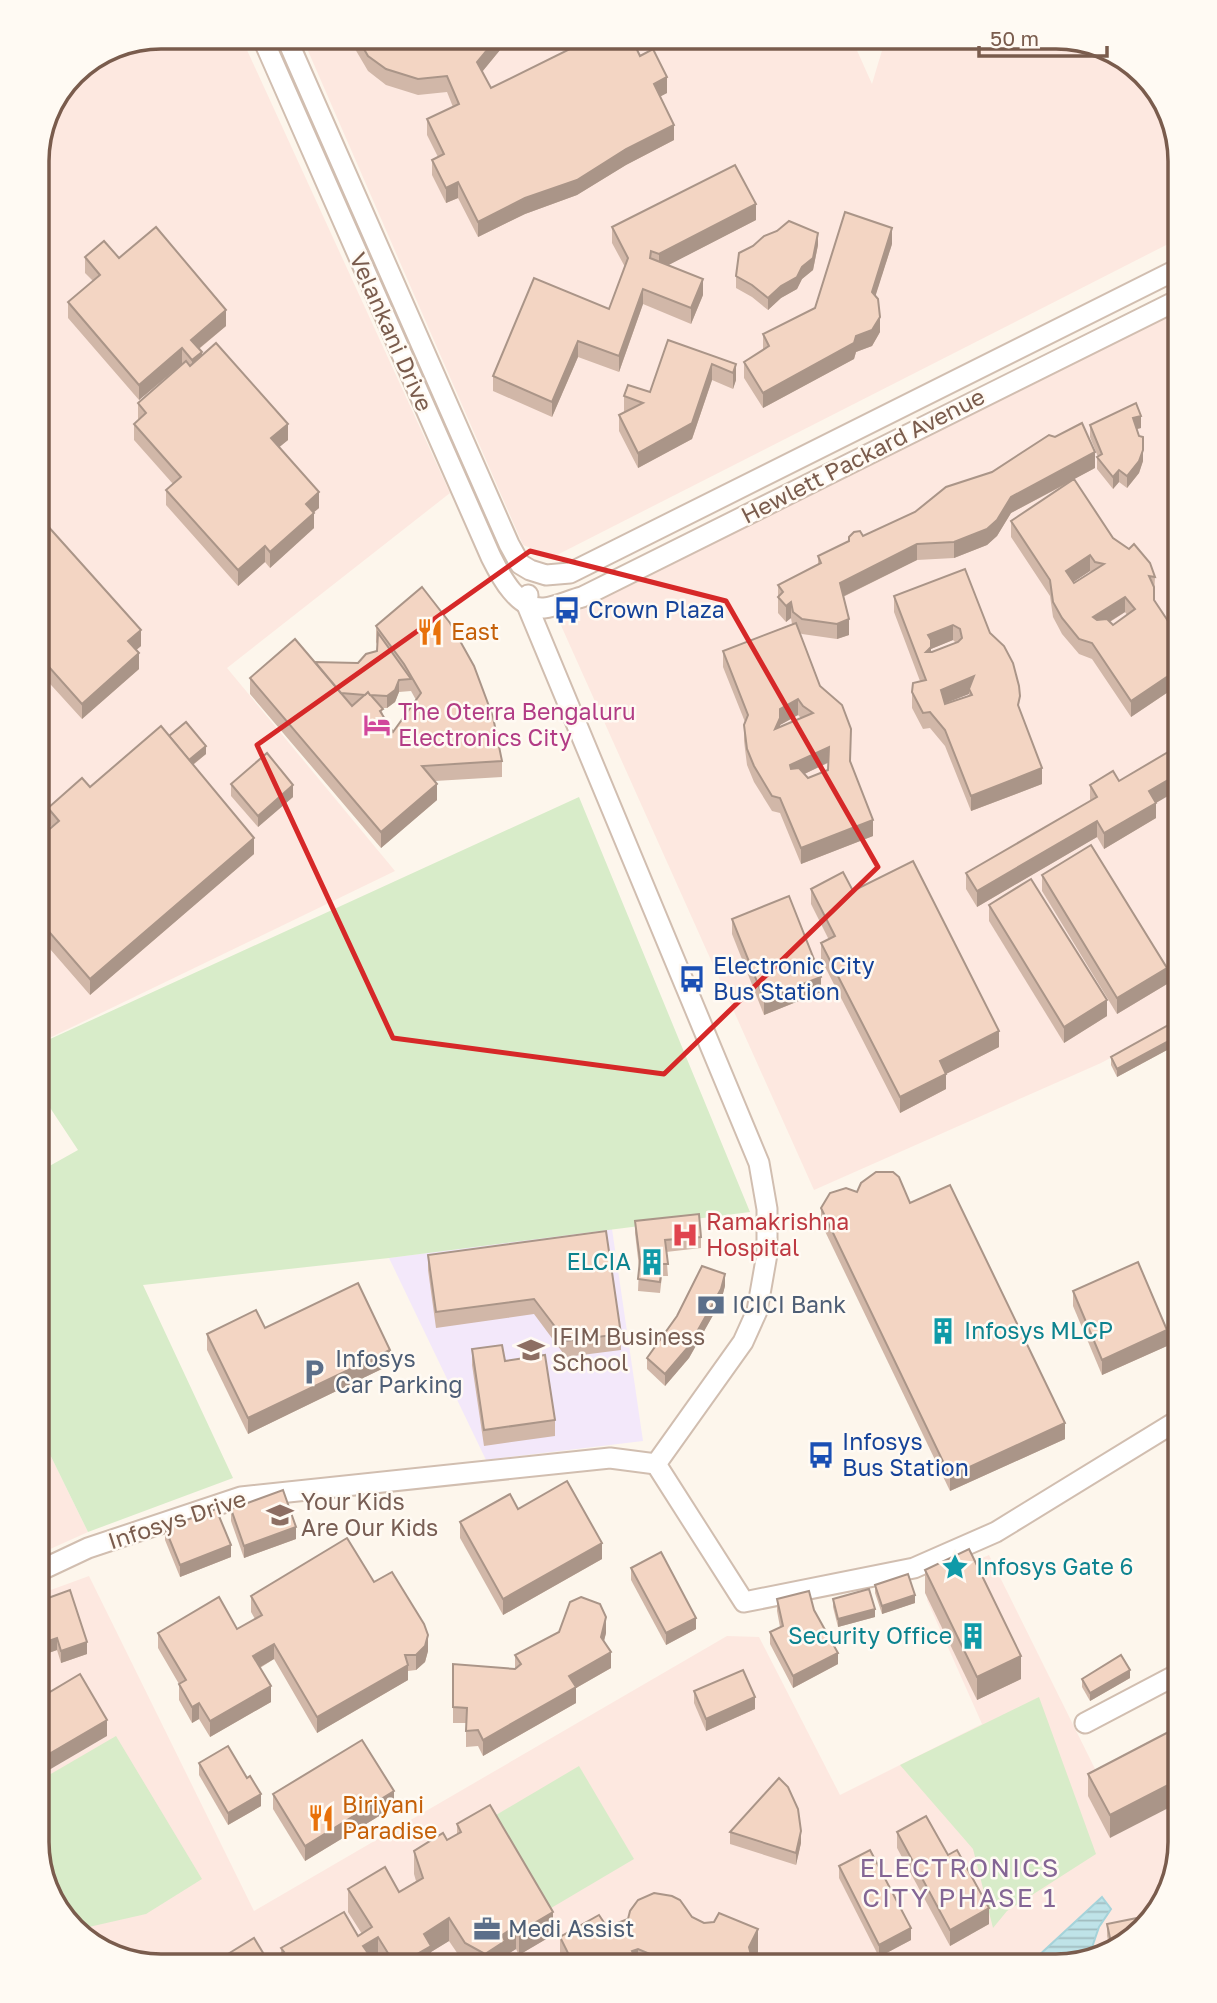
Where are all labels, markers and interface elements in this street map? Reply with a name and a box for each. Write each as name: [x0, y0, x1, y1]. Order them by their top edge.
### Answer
scale bar: [979, 14, 1107, 58]
text: 50 m: [990, 25, 1039, 51]
street label: Velankani Drive: [344, 248, 439, 415]
street label: Hewlett Packard Avenue: [736, 381, 989, 529]
bus stop icon: Crown Plaza: [552, 595, 582, 625]
place label: Crown Plaza: [588, 595, 725, 623]
restaurant icon: East: [415, 617, 445, 647]
place label: East: [451, 617, 499, 645]
place label: The Oterra Bengaluru Electronics City: [398, 697, 636, 751]
hotel icon: The Oterra Bengaluru Electronics City: [362, 710, 392, 740]
place label: Electronic City Bus Station: [713, 951, 875, 1005]
bus stop icon: Electronic City Bus Station: [677, 964, 707, 994]
place label: Ramakrishna Hospital: [706, 1207, 849, 1261]
hospital icon: Ramakrishna Hospital: [670, 1220, 700, 1250]
place label: ELCIA: [567, 1247, 631, 1275]
building icon: ELCIA: [637, 1247, 667, 1277]
bank icon: ICICI Bank: [696, 1290, 726, 1320]
place label: ICICI Bank: [732, 1290, 846, 1318]
building icon: Infosys MLCP: [928, 1316, 958, 1346]
place label: Infosys MLCP: [964, 1316, 1113, 1344]
place label: IFIM Business School: [552, 1322, 705, 1376]
school or university icon: IFIM Business School: [516, 1335, 546, 1365]
place label: Infosys Car Parking: [335, 1344, 463, 1398]
parking icon: Infosys Car Parking: [299, 1357, 329, 1387]
place label: Infosys Bus Station: [842, 1427, 969, 1481]
bus stop icon: Infosys Bus Station: [806, 1440, 836, 1470]
street label: Infosys Drive: [104, 1484, 249, 1555]
place label: Your Kids Are Our Kids: [301, 1487, 438, 1541]
school or university icon: Your Kids Are Our Kids: [265, 1500, 295, 1530]
place icon: Infosys Gate 6: [940, 1552, 970, 1582]
place label: Infosys Gate 6: [976, 1552, 1134, 1580]
place label: Security Office: [788, 1621, 952, 1649]
building icon: Security Office: [958, 1621, 988, 1651]
place label: Biriyani Paradise: [342, 1790, 437, 1844]
restaurant icon: Biriyani Paradise: [306, 1803, 336, 1833]
district label: ELECTRONICS CITY PHASE 1: [860, 1852, 1060, 1913]
office icon: Medi Assist: [472, 1914, 502, 1944]
place label: Medi Assist: [508, 1914, 634, 1942]

